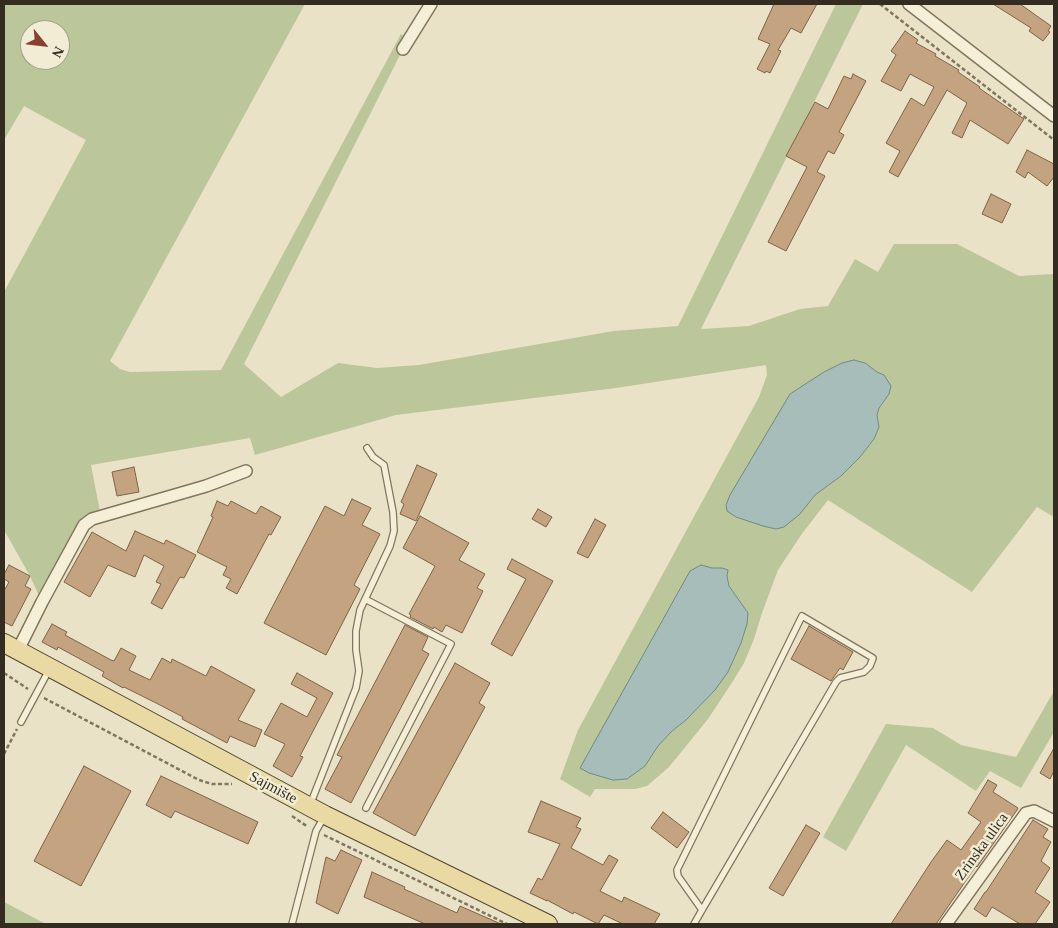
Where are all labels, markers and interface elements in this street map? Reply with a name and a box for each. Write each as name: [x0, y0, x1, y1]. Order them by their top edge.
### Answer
north arrow: [20, 20, 70, 70]
text: N: [49, 44, 67, 60]
street label: Sajmište: [246, 768, 300, 808]
street label: Zrinska ulica: [952, 810, 1012, 884]

